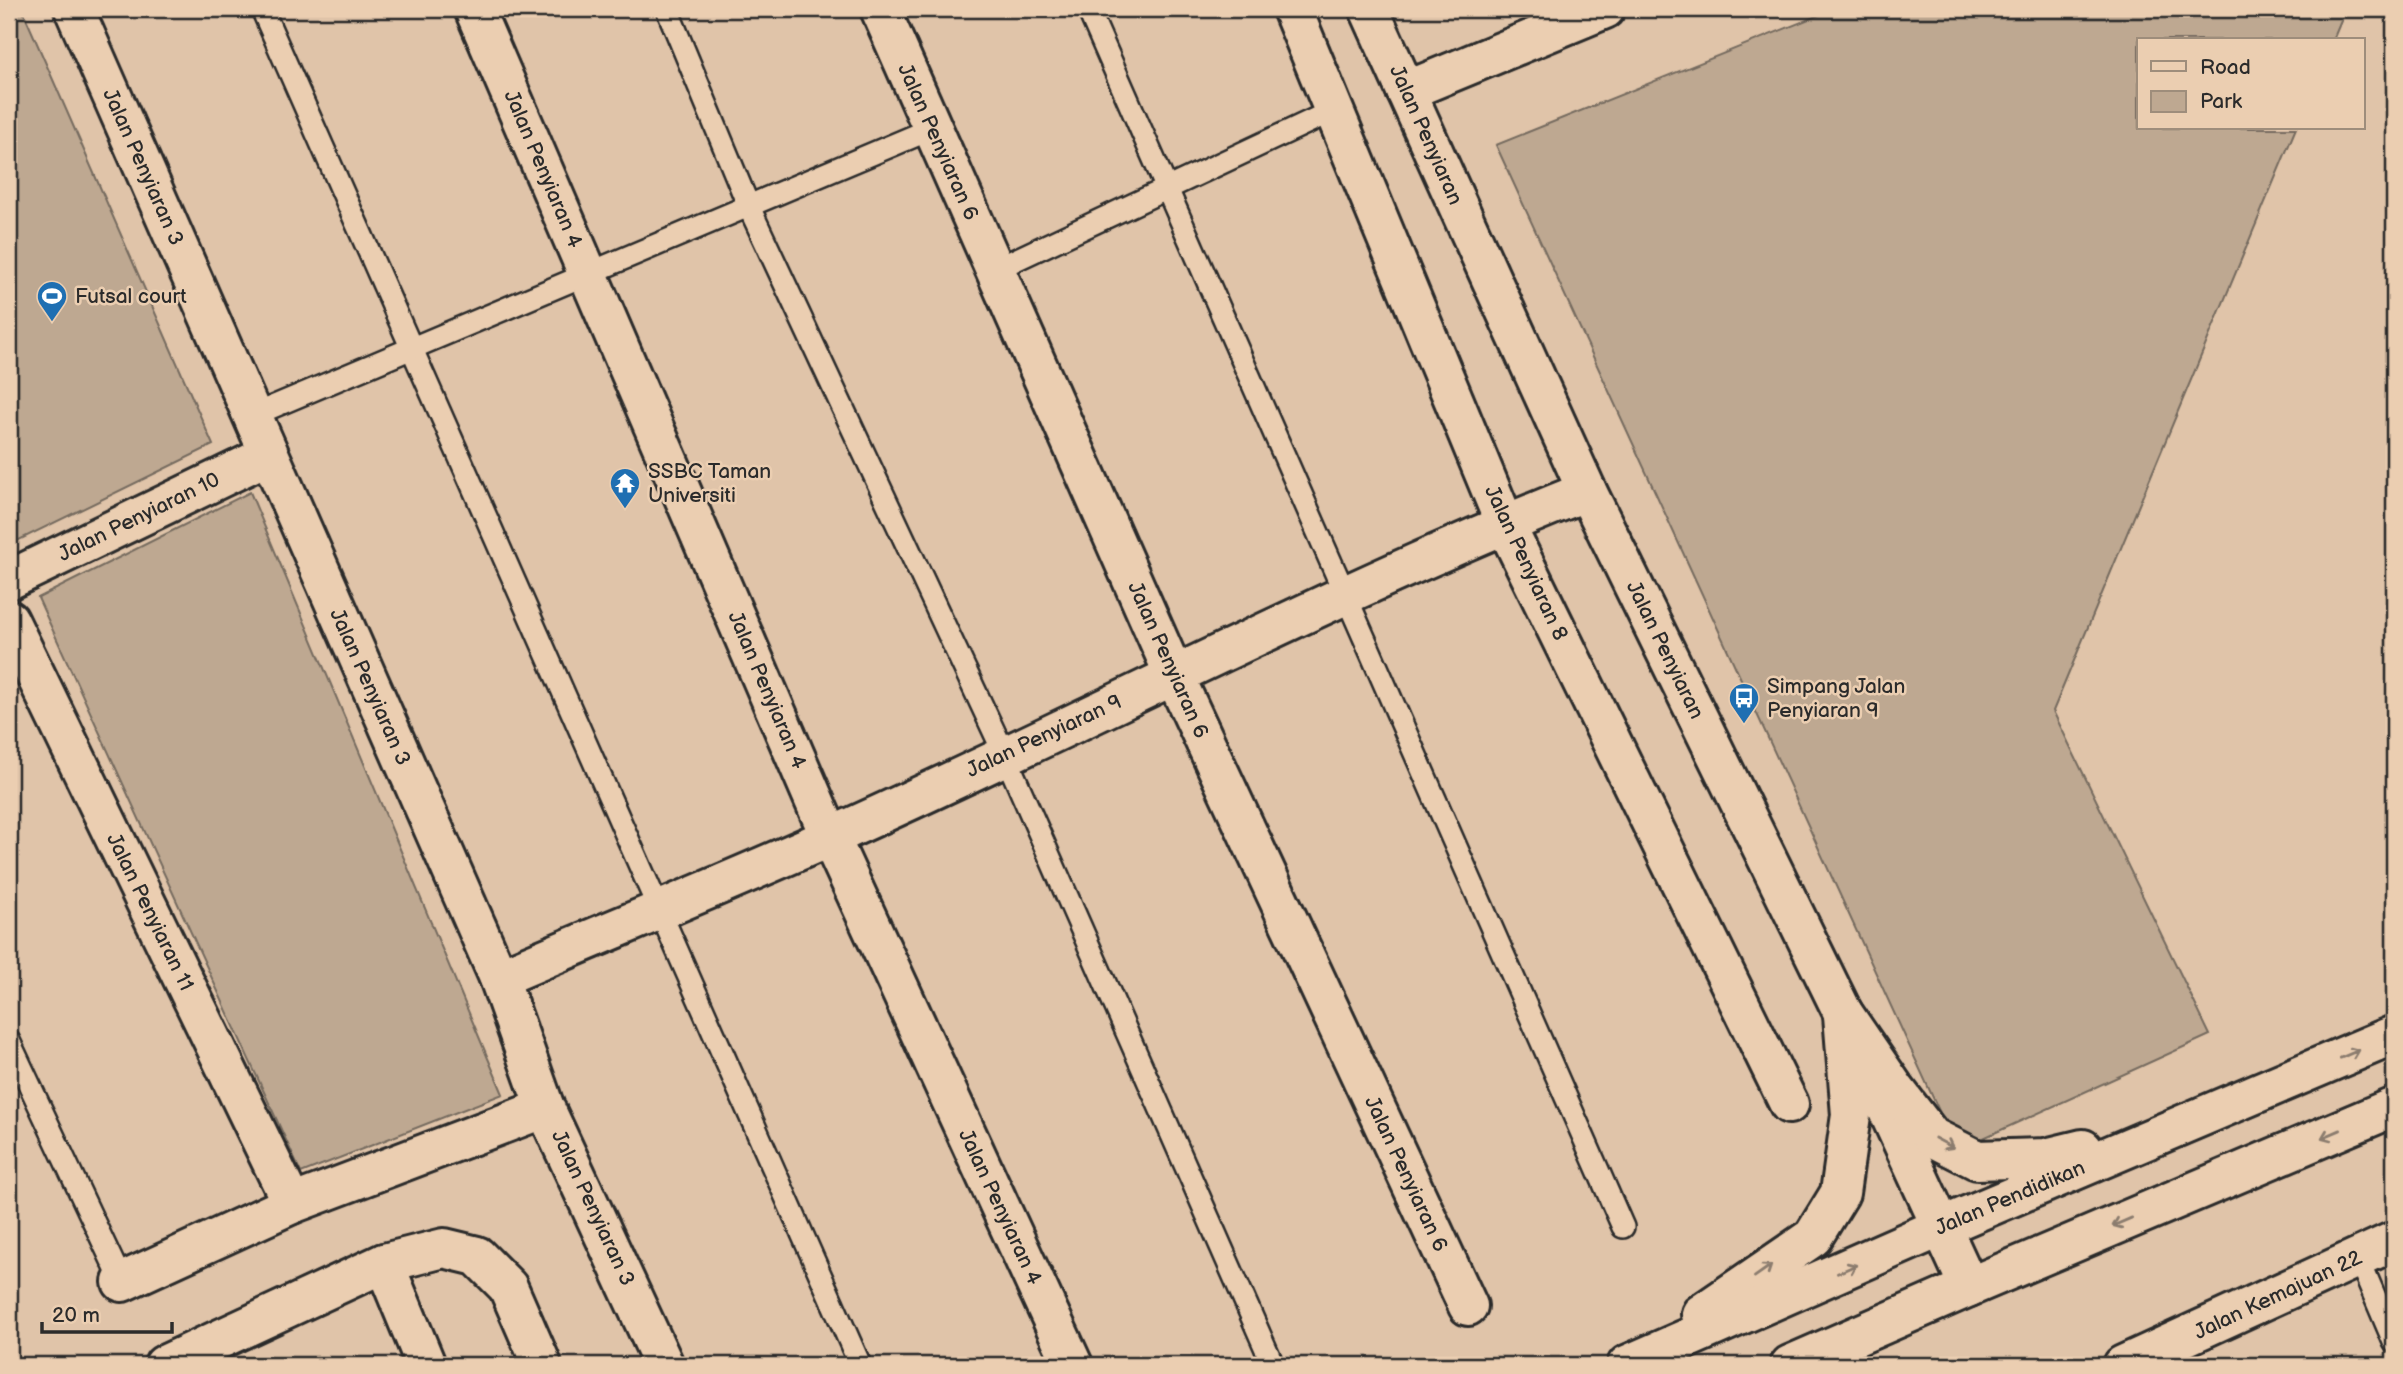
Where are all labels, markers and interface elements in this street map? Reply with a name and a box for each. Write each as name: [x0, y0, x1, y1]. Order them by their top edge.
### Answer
legend: [2137, 38, 2364, 130]
text: Road: [2200, 55, 2251, 80]
street label: Jalan Penyiaran 6: [892, 60, 984, 224]
street label: Jalan Penyiaran: [1384, 61, 1468, 209]
street label: Jalan Penyiaran 3: [97, 85, 189, 249]
street label: Jalan Penyiaran 4: [499, 86, 588, 252]
text: Park: [2200, 89, 2243, 114]
sports icon: Futsal court: [35, 279, 69, 323]
place label: Futsal court: [75, 284, 187, 309]
place label: SSBC Taman Universiti: [648, 459, 771, 508]
temple icon: SSBC Taman Universiti: [608, 466, 642, 510]
street label: Jalan Penyiaran 10: [54, 467, 224, 567]
street label: Jalan Penyiaran 8: [1479, 482, 1573, 644]
street label: Jalan Penyiaran: [1621, 577, 1709, 723]
street label: Jalan Penyiaran 6: [1122, 578, 1214, 742]
street label: Jalan Penyiaran 3: [324, 605, 416, 769]
street label: Jalan Penyiaran 4: [723, 607, 812, 773]
place label: Simpang Jalan Penyiaran 9: [1767, 674, 1905, 723]
bus stop icon: Simpang Jalan Penyiaran 9: [1727, 681, 1761, 725]
street label: Jalan Penyiaran 9: [963, 689, 1125, 783]
street label: Jalan Penyiaran 11: [101, 829, 199, 995]
one-way arrow: [2339, 1047, 2361, 1060]
street label: Jalan Penyiaran 6: [1359, 1092, 1453, 1256]
street label: Jalan Penyiaran 4: [953, 1125, 1047, 1289]
street label: Jalan Penyiaran 3: [546, 1126, 640, 1290]
one-way arrow: [2321, 1128, 2343, 1141]
one-way arrow: [1933, 1137, 1954, 1150]
street label: Jalan Pendidikan: [1931, 1155, 2089, 1241]
one-way arrow: [2111, 1217, 2133, 1230]
street label: Jalan Kemajuan 22: [2190, 1245, 2366, 1345]
one-way arrow: [1835, 1262, 1857, 1275]
one-way arrow: [1753, 1264, 1772, 1278]
scale bar: [42, 1290, 172, 1334]
text: 20 m: [52, 1303, 100, 1328]

